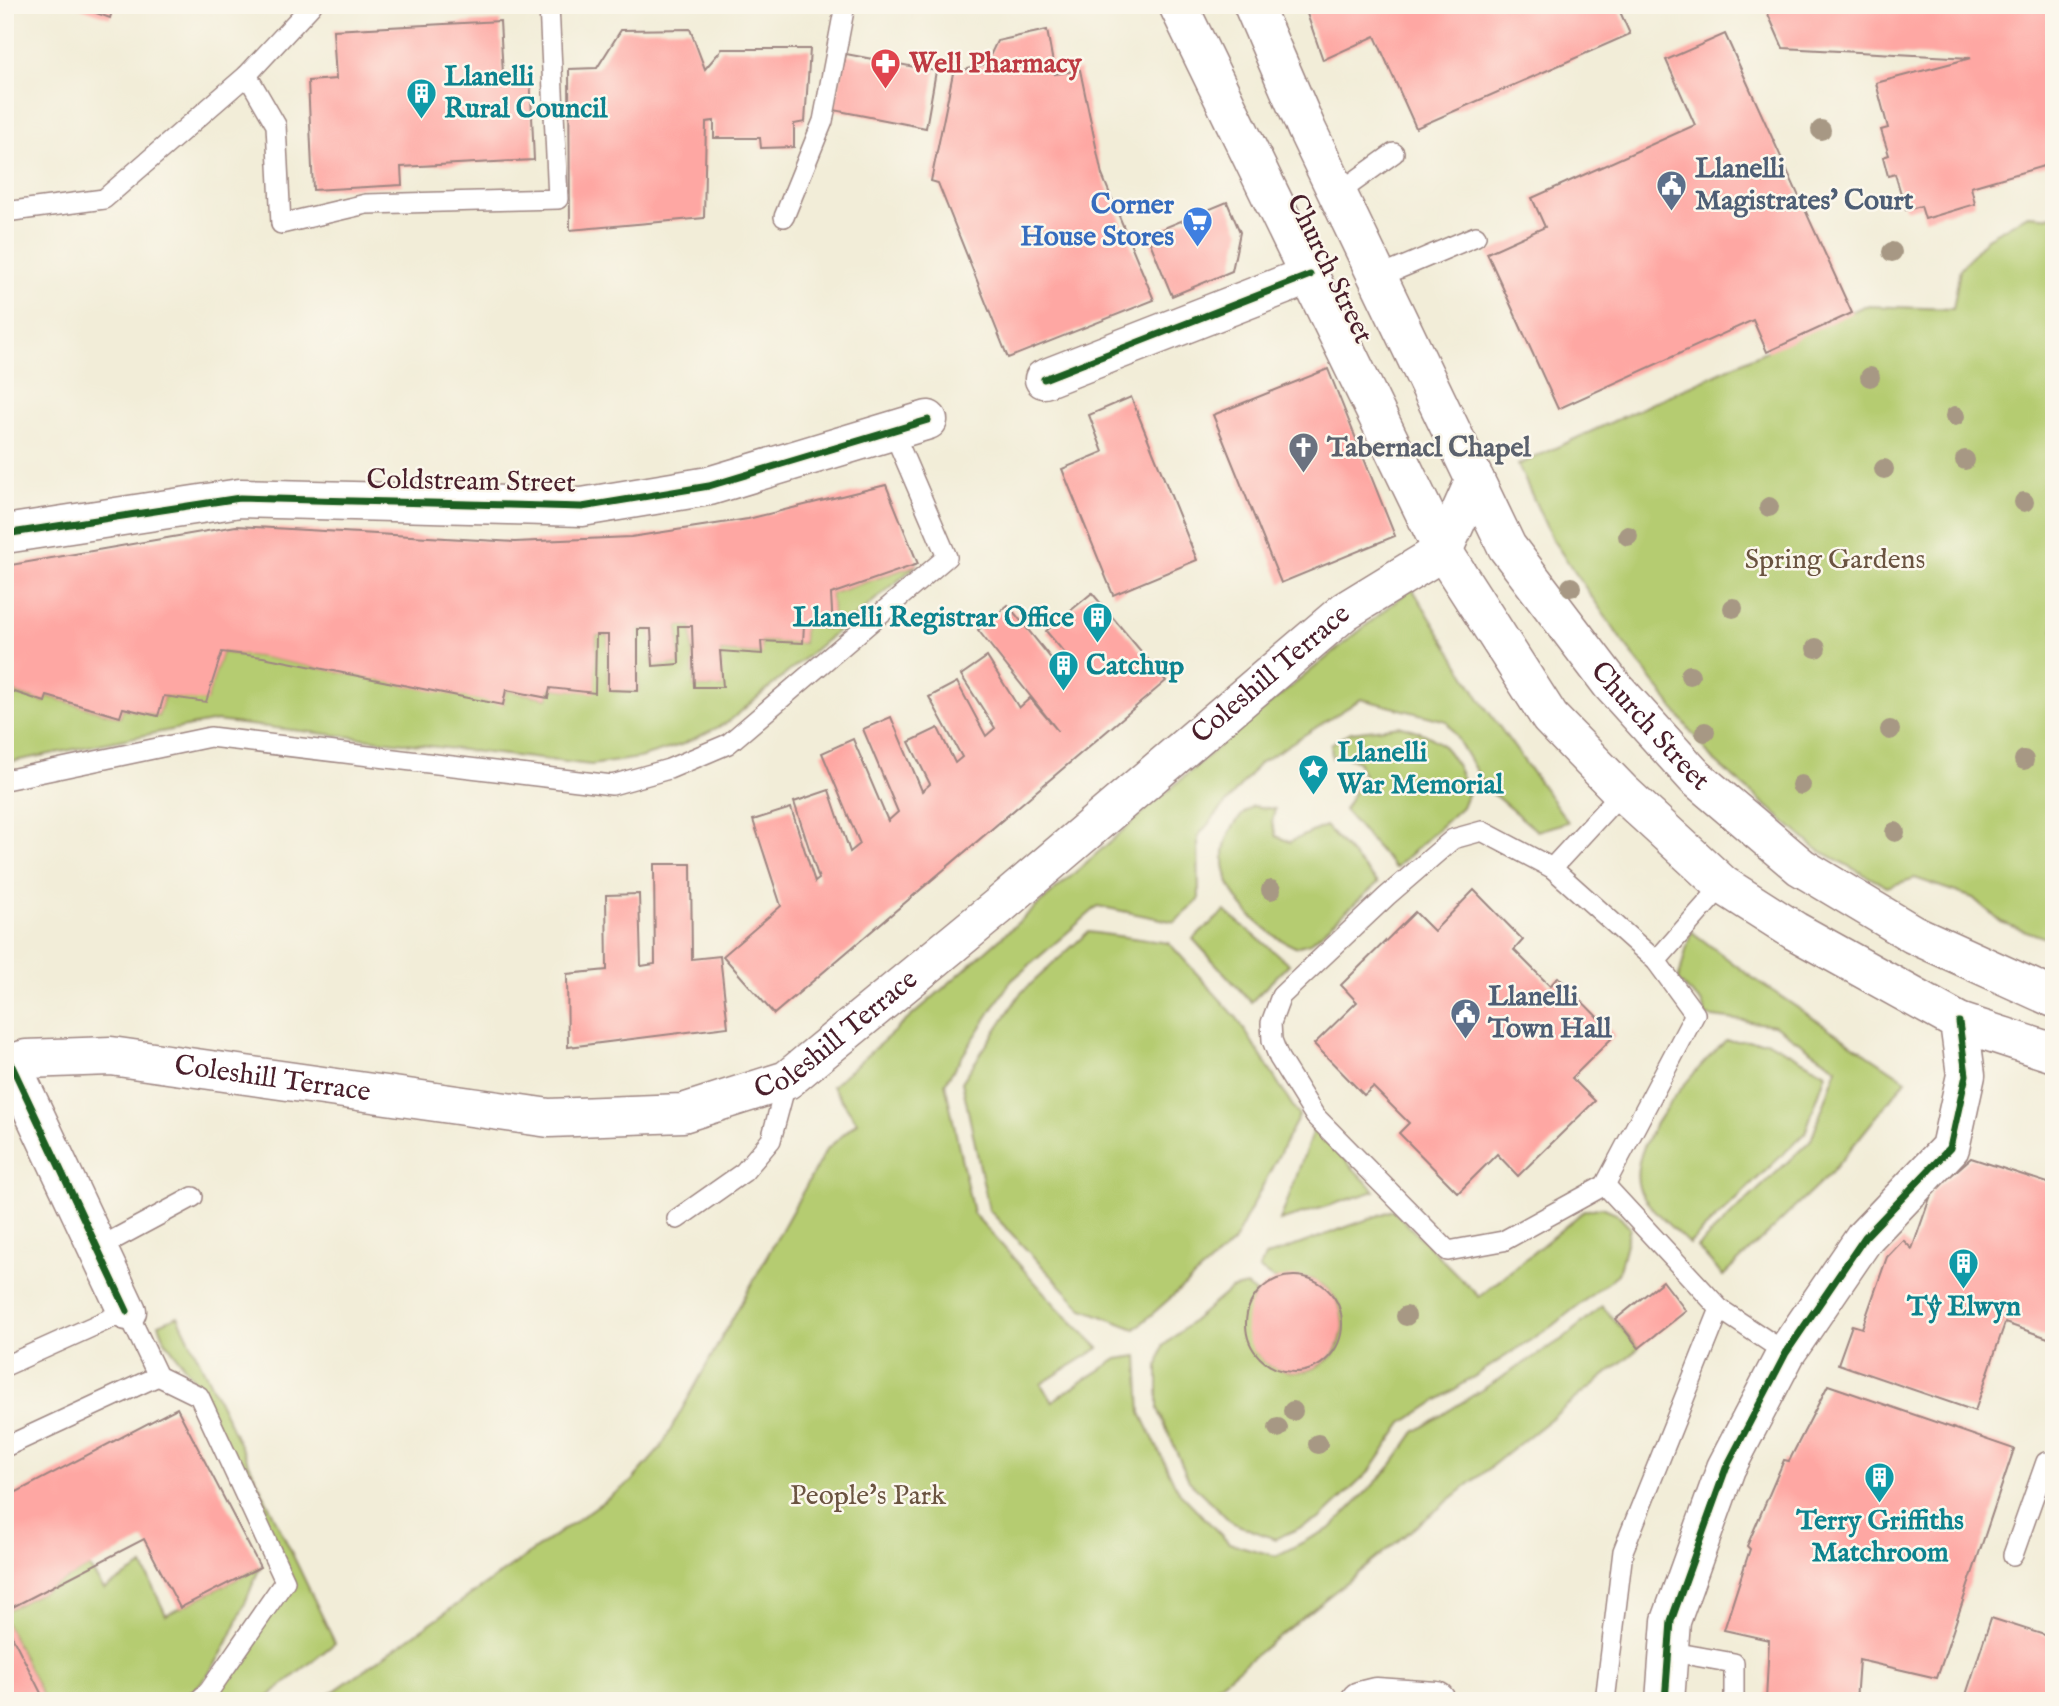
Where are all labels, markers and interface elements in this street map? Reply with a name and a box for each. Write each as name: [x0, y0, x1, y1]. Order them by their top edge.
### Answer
pharmacy icon: Well Pharmacy: [869, 47, 903, 91]
place label: Well Pharmacy: [908, 47, 1083, 82]
place label: Llanelli Rural Council: [444, 60, 609, 127]
building icon: Llanelli Rural Council: [404, 76, 438, 120]
place label: Llanelli Magistrates' Court: [1695, 152, 1914, 219]
public building icon: Llanelli Magistrates' Court: [1655, 168, 1689, 212]
place label: Corner House Stores: [1020, 188, 1175, 255]
street label: Church Street: [1278, 188, 1380, 350]
supermarket icon: Corner House Stores: [1180, 204, 1214, 248]
church icon: Tabernacl Chapel: [1287, 431, 1321, 475]
place label: Tabernacl Chapel: [1326, 431, 1532, 466]
street label: Coldstream Street: [366, 463, 576, 501]
park label: Spring Gardens: [1745, 543, 1925, 578]
street label: Coleshill Terrace: [1184, 597, 1357, 752]
place label: Llanelli Registrar Office: [793, 601, 1074, 636]
building icon: Llanelli Registrar Office: [1080, 601, 1114, 645]
building icon: Catchup: [1046, 649, 1080, 693]
place label: Catchup: [1086, 649, 1184, 684]
street label: Church Street: [1583, 654, 1717, 799]
place label: Llanelli War Memorial: [1336, 736, 1505, 803]
place icon: Llanelli War Memorial: [1297, 752, 1331, 796]
street label: Coleshill Terrace: [750, 962, 925, 1107]
place label: Llanelli Town Hall: [1487, 980, 1613, 1047]
public building icon: Llanelli Town Hall: [1448, 996, 1482, 1040]
street label: Coleshill Terrace: [172, 1048, 373, 1110]
building icon: Tŷ Elwyn: [1947, 1246, 1981, 1290]
place label: Tŷ Elwyn: [1906, 1290, 2021, 1325]
building icon: Terry Griffiths Matchroom: [1863, 1460, 1897, 1504]
park label: People's Park: [790, 1479, 947, 1514]
place label: Terry Griffiths Matchroom: [1795, 1504, 1964, 1571]

